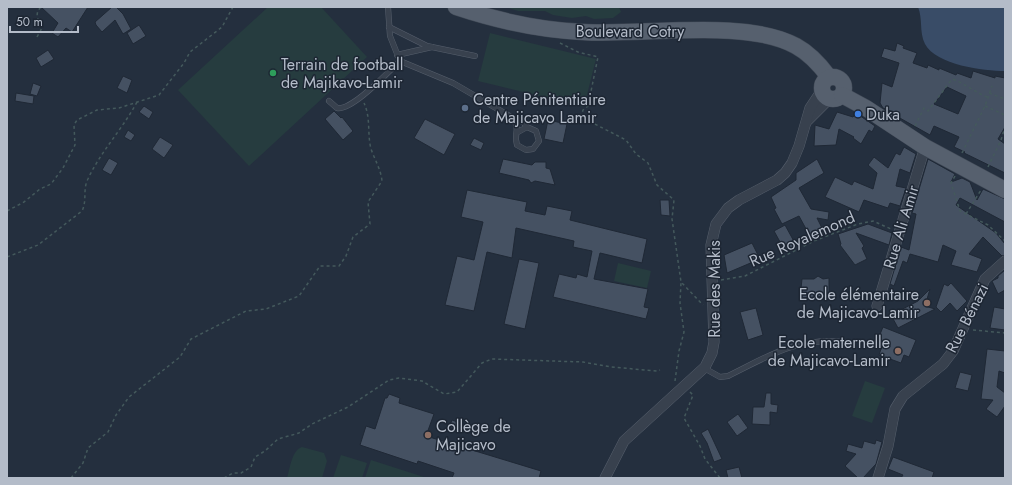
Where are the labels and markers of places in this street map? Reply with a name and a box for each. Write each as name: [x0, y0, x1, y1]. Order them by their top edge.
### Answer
place label: Terrain de football de Majikavo-Lamir: [281, 53, 403, 94]
marker: Terrain de football de Majikavo-Lamir: [268, 68, 278, 78]
place label: Centre Pénitentiaire de Majicavo Lamir: [473, 88, 606, 129]
marker: Centre Pénitentiaire de Majicavo Lamir: [460, 103, 470, 113]
place label: Duka: [866, 103, 900, 126]
marker: Duka: [853, 109, 863, 119]
place label: Ecole élémentaire de Majicavo-Lamir: [797, 283, 920, 324]
marker: Ecole élémentaire de Majicavo-Lamir: [922, 298, 932, 308]
place label: Ecole maternelle de Majicavo-Lamir: [768, 331, 891, 372]
marker: Ecole maternelle de Majicavo-Lamir: [893, 346, 903, 356]
place label: Collège de Majicavo: [436, 415, 511, 456]
marker: Collège de Majicavo: [423, 430, 433, 440]

